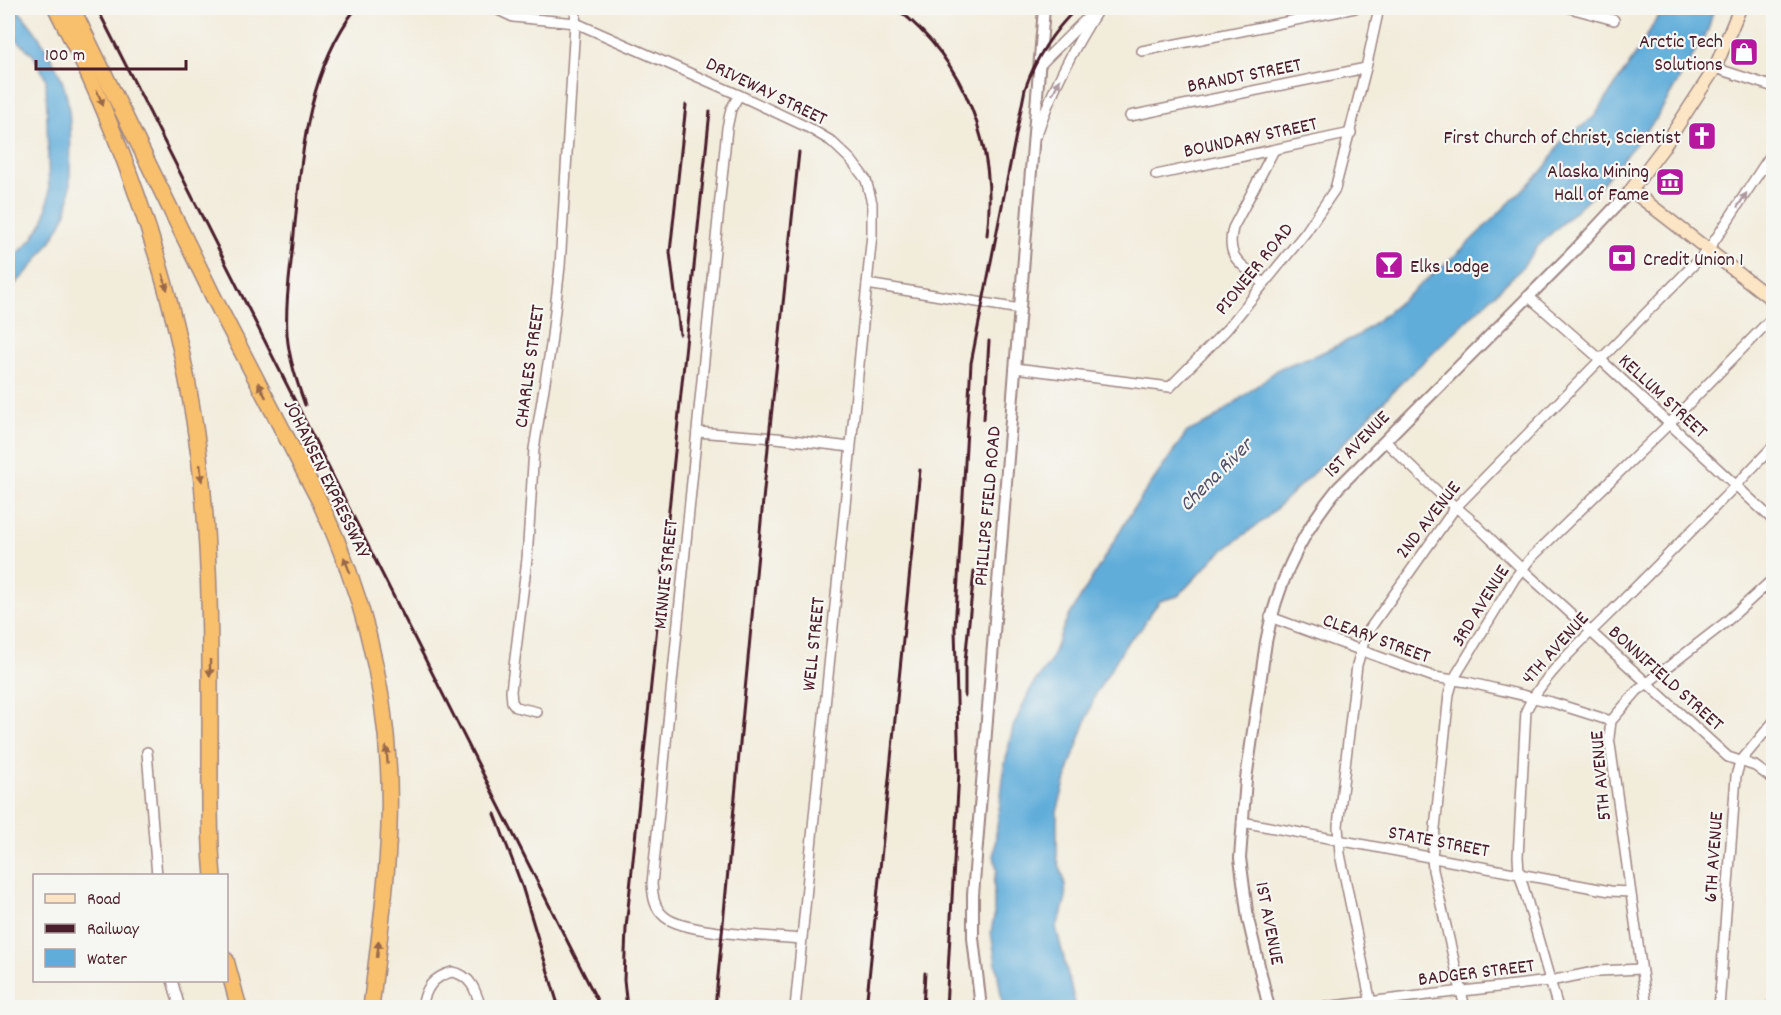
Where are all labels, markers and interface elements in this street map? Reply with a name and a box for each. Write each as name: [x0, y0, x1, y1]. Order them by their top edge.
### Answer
place label: Arctic Tech Solutions: [1639, 29, 1723, 80]
scale bar: [36, 33, 186, 71]
shop icon: Arctic Tech Solutions: [1728, 36, 1760, 68]
text: 100 m: [45, 44, 85, 69]
street label: DRIVEWAY STREET: [700, 51, 831, 134]
street label: BRANDT STREET: [1185, 52, 1304, 102]
one-way arrow: [1051, 79, 1060, 96]
one-way arrow: [95, 89, 105, 107]
street label: BOUNDARY STREET: [1181, 111, 1320, 167]
church icon: First Church of Christ, Scientist: [1686, 120, 1718, 152]
place label: First Church of Christ, Scientist: [1444, 125, 1681, 153]
place label: Alaska Mining Hall of Fame: [1547, 159, 1649, 210]
museum icon: Alaska Mining Hall of Fame: [1654, 166, 1686, 198]
one-way arrow: [1736, 193, 1748, 209]
street label: PIONEER ROAD: [1209, 218, 1301, 322]
bank icon: Credit Union 1: [1606, 242, 1638, 274]
place label: Credit Union 1: [1643, 247, 1744, 275]
bar icon: Elks Lodge: [1373, 249, 1405, 281]
place label: Elks Lodge: [1410, 254, 1489, 282]
one-way arrow: [160, 273, 170, 291]
street label: CHARLES STREET: [508, 303, 553, 430]
street label: KELLUM STREET: [1611, 348, 1713, 446]
one-way arrow: [257, 381, 267, 399]
street label: JOHANSEN EXPRESSWAY: [275, 395, 376, 564]
street label: 1ST AVENUE: [1319, 405, 1397, 485]
street label: PHILLIPS FIELD ROAD: [968, 425, 1010, 587]
water label: Chena River: [1173, 431, 1262, 520]
one-way arrow: [196, 464, 206, 483]
street label: 2ND AVENUE: [1390, 476, 1469, 566]
street label: MINNIE STREET: [647, 518, 687, 631]
one-way arrow: [342, 556, 351, 574]
street label: 3RD AVENUE: [1445, 560, 1518, 653]
street label: WELL STREET: [796, 596, 834, 693]
street label: 4TH AVENUE: [1516, 606, 1597, 692]
street label: CLEARY STREET: [1318, 607, 1434, 672]
street label: BONNIFIELD STREET: [1601, 620, 1729, 739]
one-way arrow: [205, 658, 215, 677]
street label: 5TH AVENUE: [1584, 730, 1620, 822]
one-way arrow: [383, 745, 392, 764]
street label: 6TH AVENUE: [1698, 811, 1732, 903]
street label: STATE STREET: [1386, 819, 1491, 866]
legend: [33, 874, 228, 982]
street label: 1ST AVENUE: [1246, 880, 1290, 967]
text: Road: [87, 888, 121, 913]
text: Railway: [87, 918, 140, 943]
one-way arrow: [373, 940, 382, 959]
text: Water: [87, 948, 127, 973]
street label: BADGER STREET: [1417, 953, 1536, 995]

